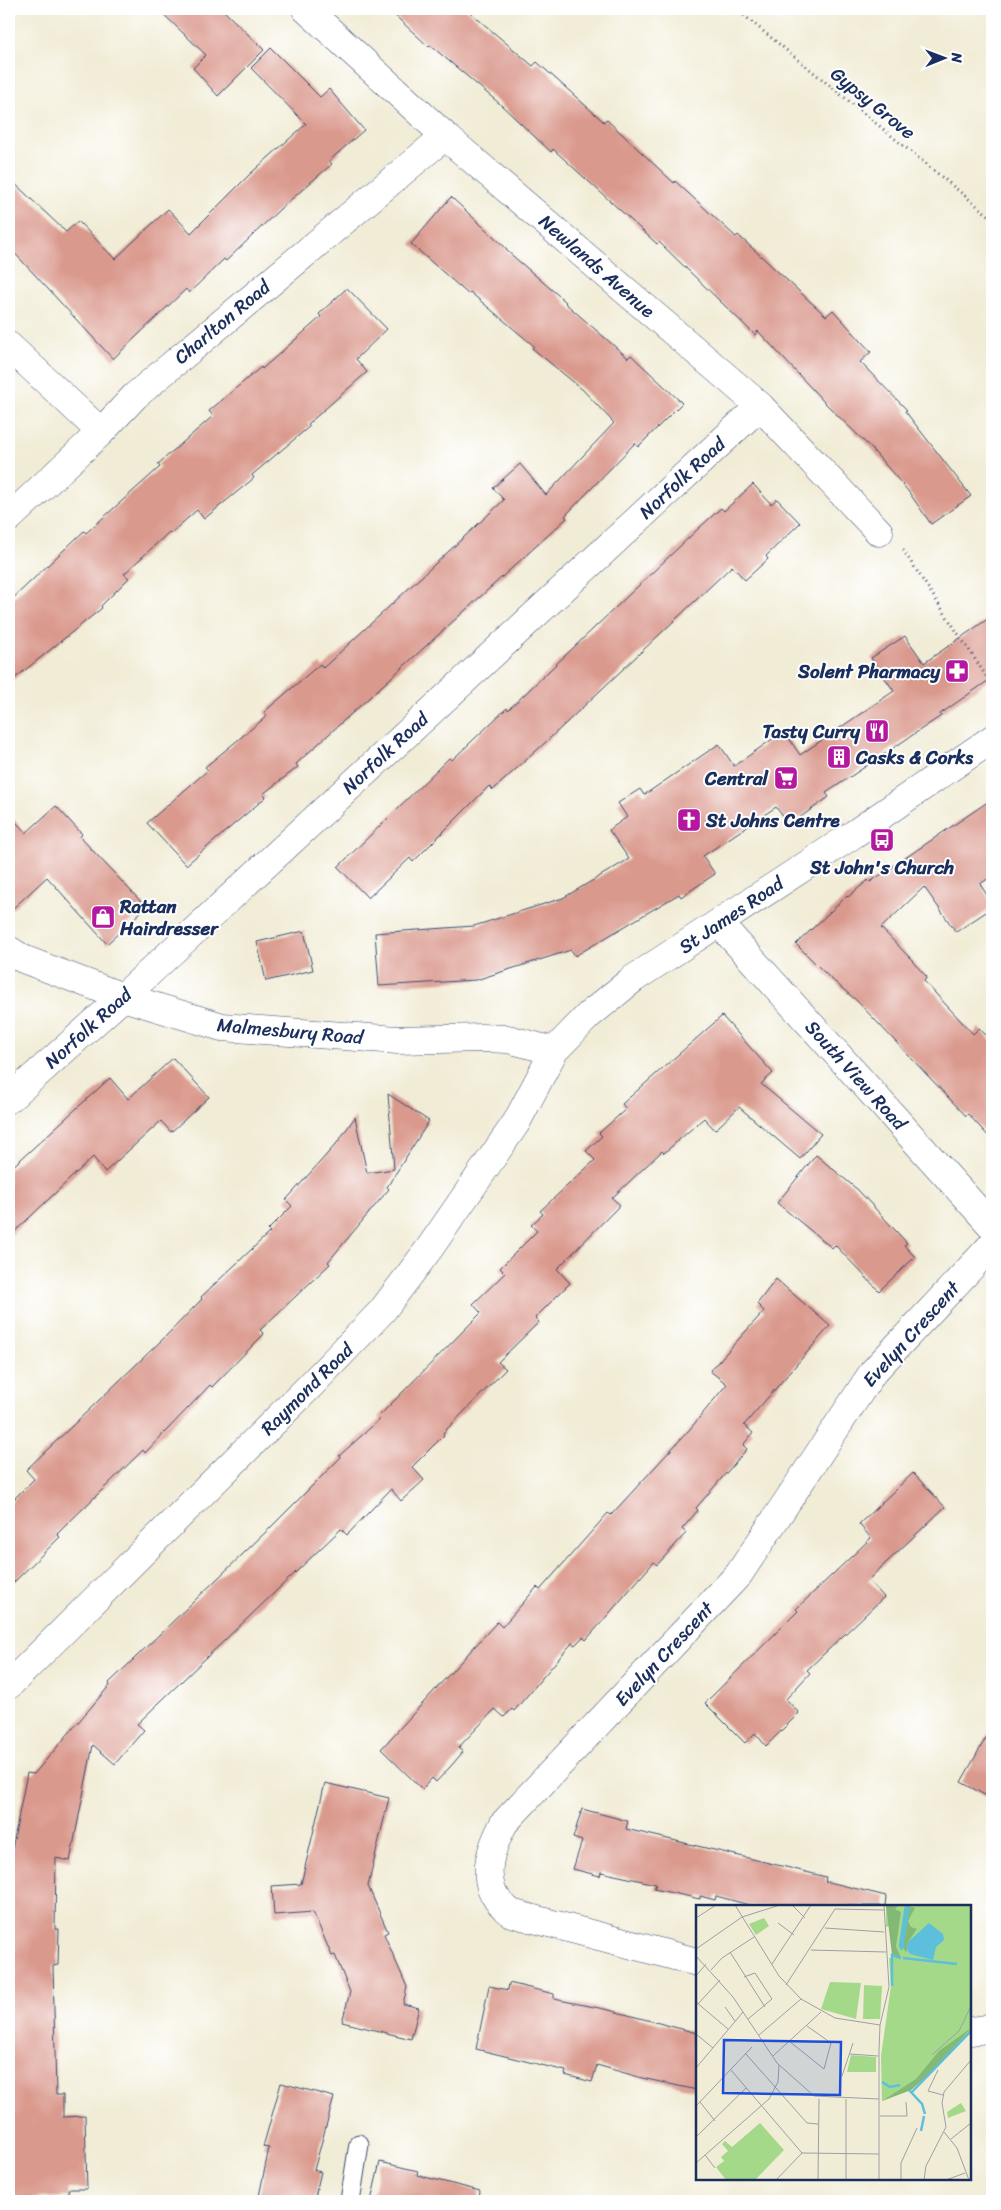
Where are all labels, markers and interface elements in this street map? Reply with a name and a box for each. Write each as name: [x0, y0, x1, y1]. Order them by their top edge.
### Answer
north arrow: [918, 32, 968, 82]
text: N: [944, 52, 969, 63]
street label: Gypsy Grove: [823, 58, 923, 148]
street label: Newlands Avenue: [531, 206, 663, 326]
street label: Charlton Road: [166, 270, 279, 373]
street label: Norfolk Road: [631, 428, 734, 527]
place label: Solent Pharmacy: [797, 655, 941, 688]
pharmacy icon: Solent Pharmacy: [944, 658, 970, 684]
street label: Norfolk Road: [334, 703, 437, 802]
place label: Tasty Curry: [763, 715, 861, 748]
restaurant icon: Tasty Curry: [864, 718, 890, 744]
place label: Casks & Corks: [855, 741, 974, 774]
building icon: Casks & Corks: [826, 744, 852, 770]
place label: Central: [704, 762, 770, 795]
supermarket icon: Central: [773, 765, 799, 791]
place label: St Johns Centre: [705, 804, 841, 837]
church icon: St Johns Centre: [676, 807, 702, 833]
bus stop icon: St John's Church: [869, 827, 895, 853]
place label: St John's Church: [809, 851, 954, 884]
street label: St James Road: [672, 866, 792, 963]
place label: Rattan Hairdresser: [119, 890, 219, 945]
shop icon: Rattan Hairdresser: [90, 904, 116, 930]
street label: Norfolk Road: [36, 978, 140, 1077]
street label: Malmesbury Road: [216, 1008, 366, 1054]
street label: South View Road: [797, 1012, 916, 1139]
street label: Evelyn Crescent: [854, 1272, 969, 1395]
street label: Raymond Road: [253, 1334, 362, 1443]
street label: Evelyn Crescent: [606, 1593, 723, 1714]
inset map: [696, 1905, 971, 2180]

